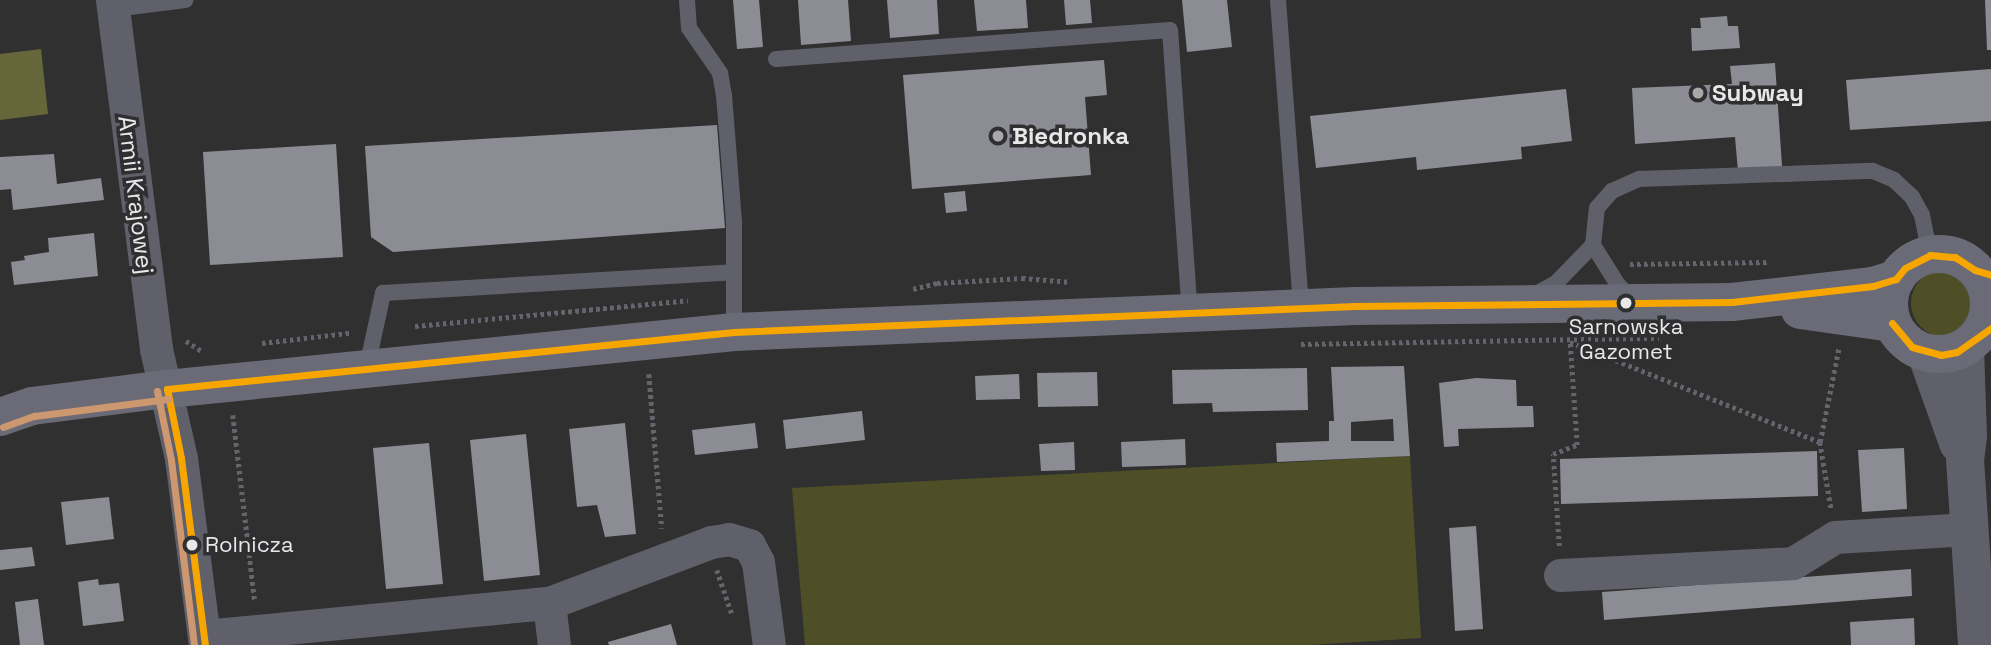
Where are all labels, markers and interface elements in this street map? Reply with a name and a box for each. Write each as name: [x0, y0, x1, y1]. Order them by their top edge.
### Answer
place label: Subway: [1712, 79, 1804, 107]
marker: Subway: [1690, 85, 1706, 101]
street label: Armii Krajowej: [112, 114, 160, 276]
place label: Biedronka: [1012, 122, 1129, 150]
marker: Biedronka: [990, 128, 1006, 144]
marker: Sarnowska Gazomet: [1619, 296, 1633, 310]
place label: Sarnowska Gazomet: [1569, 313, 1683, 364]
place label: Rolnicza: [205, 532, 294, 558]
marker: Rolnicza: [185, 538, 199, 552]

